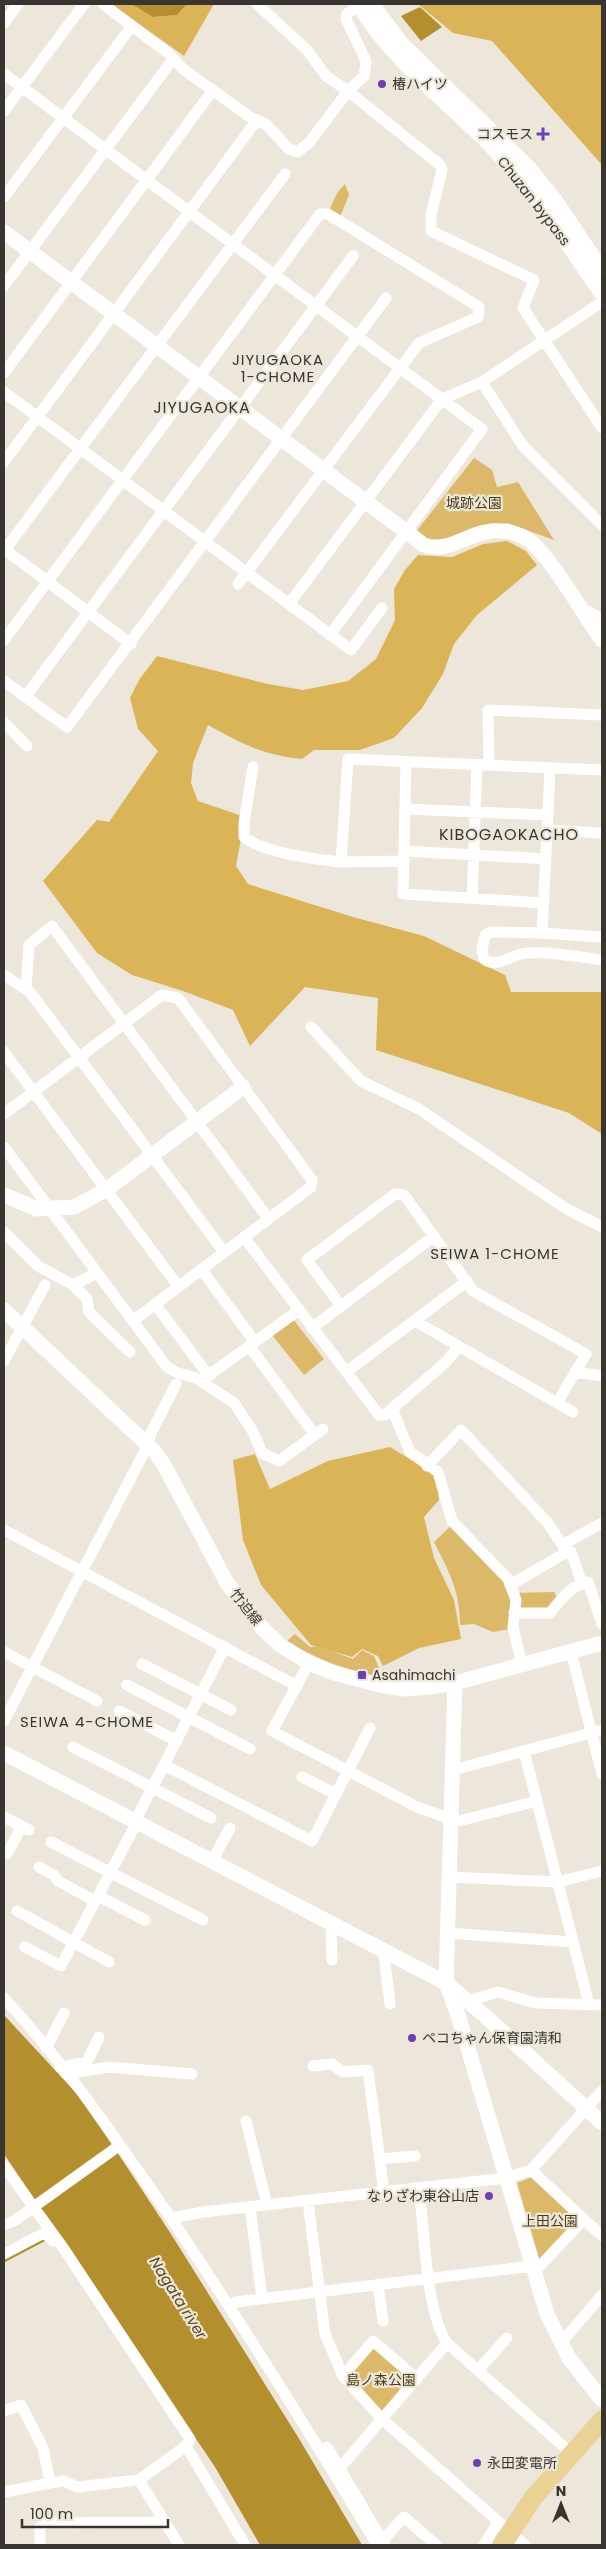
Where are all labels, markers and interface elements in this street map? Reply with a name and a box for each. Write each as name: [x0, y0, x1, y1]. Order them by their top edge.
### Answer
place label: 椿ハイツ: [392, 74, 448, 94]
marker: 椿ハイツ: [376, 78, 388, 90]
place label: コスモス: [477, 124, 533, 144]
marker: コスモス: [537, 128, 549, 140]
street label: Chuzan bypass: [493, 152, 575, 250]
district label: JIYUGAOKA 1-CHOME: [232, 349, 324, 387]
district label: JIYUGAOKA: [153, 396, 251, 419]
park label: 城跡公園: [446, 493, 502, 513]
district label: KIBOGAOKACHO: [439, 823, 579, 846]
district label: SEIWA 1-CHOME: [430, 1243, 560, 1264]
street label: 竹迫線: [225, 1584, 267, 1630]
place label: Asahimachi: [372, 1665, 455, 1685]
marker: Asahimachi: [356, 1669, 368, 1681]
district label: SEIWA 4-CHOME: [20, 1711, 154, 1732]
place label: ペコちゃん保育園清和: [422, 2028, 562, 2048]
marker: ペコちゃん保育園清和: [406, 2032, 418, 2044]
place label: なりざわ東谷山店: [367, 2186, 479, 2206]
marker: なりざわ東谷山店: [483, 2190, 495, 2202]
park label: 上田公園: [522, 2211, 578, 2231]
water label: Nagata river: [145, 2252, 212, 2343]
park label: 島ノ森公園: [346, 2370, 416, 2390]
place label: 永田変電所: [487, 2453, 557, 2473]
marker: 永田変電所: [471, 2457, 483, 2469]
north arrow: [536, 2479, 586, 2529]
text: N: [556, 2481, 566, 2501]
scale bar: [22, 2496, 169, 2528]
text: 100 m: [30, 2503, 73, 2524]

